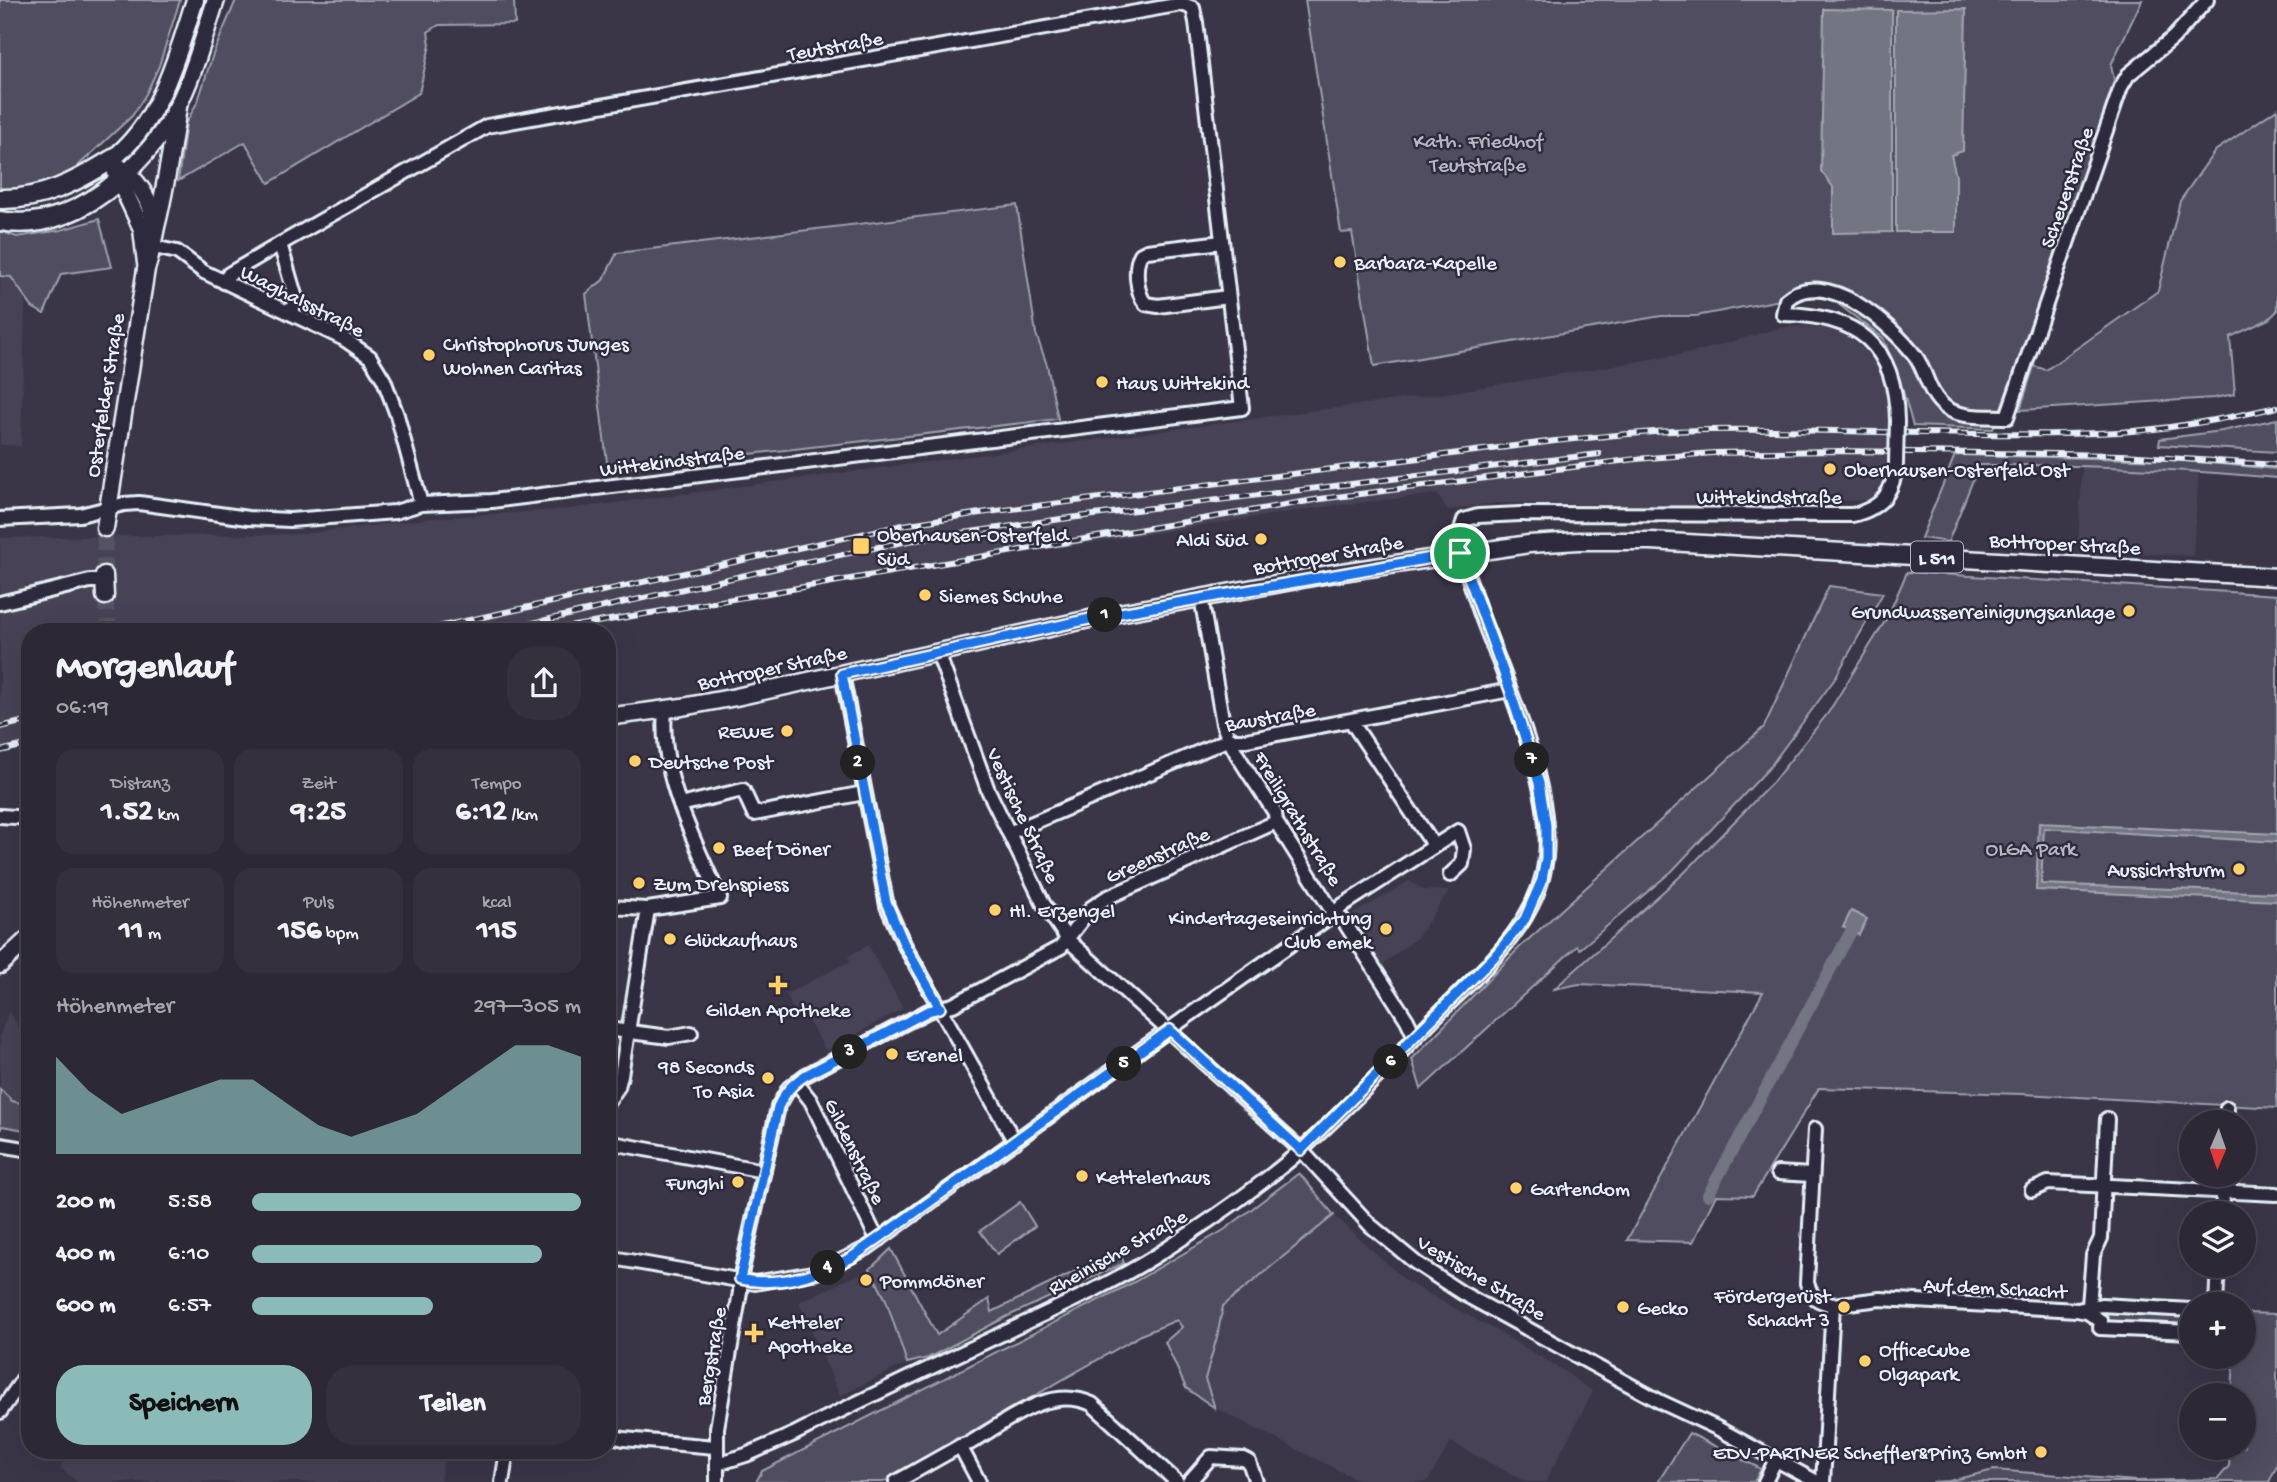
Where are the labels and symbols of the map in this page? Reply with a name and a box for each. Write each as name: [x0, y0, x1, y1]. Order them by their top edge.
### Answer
street label: Teutstraße: [785, 28, 886, 69]
street label: Scheuerstraße: [2037, 123, 2102, 252]
park label: Kath. Friedhof Teutstraße: [1413, 131, 1544, 180]
place label: Barbara-Kapelle: [1353, 253, 1498, 278]
marker: Barbara-Kapelle: [1332, 254, 1348, 270]
street label: Waghalsstraße: [235, 261, 369, 346]
street label: Osterfelder Straße: [82, 311, 133, 479]
place label: Christophorus Junges Wohnen Caritas: [443, 334, 630, 383]
marker: Christophorus Junges Wohnen Caritas: [421, 347, 437, 363]
place label: Haus Wittekind: [1116, 373, 1250, 398]
marker: Haus Wittekind: [1094, 374, 1110, 390]
street label: Wittekindstraße: [599, 442, 747, 485]
place label: Oberhausen-Osterfeld Ost: [1844, 460, 2072, 485]
marker: Oberhausen-Osterfeld Ost: [1822, 461, 1838, 477]
street label: Wittekindstraße: [1696, 487, 1843, 512]
pin: [1430, 523, 1490, 583]
place label: Oberhausen-Osterfeld Süd: [877, 525, 1070, 574]
place label: Aldi Süd: [1176, 530, 1249, 555]
street label: Bottroper Straße: [1987, 530, 2142, 563]
marker: Aldi Süd: [1253, 531, 1269, 547]
street label: Bottroper Straße: [1251, 532, 1407, 583]
marker: Oberhausen-Osterfeld Süd: [851, 536, 871, 556]
road number: L 511: [1911, 542, 1963, 572]
place label: Siemes Schuhe: [939, 586, 1064, 611]
marker: Siemes Schuhe: [917, 587, 933, 603]
pin: 1: [1088, 598, 1122, 632]
place label: Grundwasserreinigungsanlage: [1851, 602, 2116, 627]
marker: Grundwasserreinigungsanlage: [2121, 603, 2137, 619]
street label: Bottroper Straße: [695, 642, 851, 699]
street label: Baustraße: [1223, 699, 1319, 740]
place label: REWE: [718, 722, 774, 747]
marker: REWE: [779, 723, 795, 739]
pin: 7: [1514, 742, 1550, 778]
street label: Vestische Straße: [978, 744, 1064, 889]
pin: 2: [840, 746, 876, 780]
street label: Freiligrathstraße: [1245, 747, 1347, 893]
place label: Deutsche Post: [647, 752, 775, 777]
marker: Deutsche Post: [627, 753, 643, 769]
street label: Greenstraße: [1102, 823, 1215, 891]
place label: Beef Döner: [732, 839, 831, 864]
park label: OLGA Park: [1986, 839, 2079, 864]
marker: Beef Döner: [711, 840, 727, 856]
place label: Aussichtsturm: [2107, 860, 2225, 885]
marker: Aussichtsturm: [2231, 861, 2247, 877]
place label: Zum Drehspiess: [653, 874, 790, 899]
marker: Zum Drehspiess: [631, 875, 647, 891]
place label: Hl. Erzengel: [1009, 901, 1115, 926]
marker: Hl. Erzengel: [987, 902, 1003, 918]
place label: Kindertageseinrichtung Club emek: [1168, 908, 1375, 957]
marker: Kindertageseinrichtung Club emek: [1378, 921, 1394, 937]
place label: Glückaufhaus: [684, 930, 798, 955]
marker: Glückaufhaus: [662, 931, 678, 947]
marker: Gilden Apotheke: [770, 977, 786, 993]
place label: Gilden Apotheke: [705, 1000, 852, 1025]
pin: 3: [832, 1034, 868, 1070]
pin: 6: [1374, 1044, 1408, 1080]
place label: Erenel: [906, 1045, 963, 1070]
marker: Erenel: [884, 1046, 900, 1062]
pin: 5: [1106, 1046, 1142, 1082]
place label: 98 Seconds To Asia: [657, 1057, 755, 1106]
marker: 98 Seconds To Asia: [760, 1070, 776, 1086]
street label: Gildenstraße: [817, 1096, 890, 1211]
north arrow: [2179, 1110, 2256, 1186]
place label: Kettelerhaus: [1096, 1167, 1211, 1192]
marker: Kettelerhaus: [1074, 1168, 1090, 1184]
place label: Funghi: [665, 1173, 724, 1198]
marker: Funghi: [730, 1174, 746, 1190]
place label: Gartendom: [1530, 1179, 1630, 1204]
marker: Gartendom: [1508, 1180, 1524, 1196]
street label: Rheinische Straße: [1045, 1205, 1194, 1303]
street label: Vestische Straße: [1410, 1231, 1550, 1329]
pin: 4: [810, 1250, 846, 1286]
place label: Pommdöner: [879, 1271, 985, 1296]
marker: Pommdöner: [858, 1272, 874, 1288]
street label: Auf dem Schacht: [1923, 1274, 2070, 1307]
place label: Fördergerüst Schacht 3: [1713, 1286, 1832, 1335]
place label: Gecko: [1637, 1298, 1689, 1323]
marker: Gecko: [1615, 1299, 1631, 1315]
marker: Fördergerüst Schacht 3: [1836, 1299, 1852, 1315]
street label: Bergstraße: [692, 1304, 735, 1409]
place label: Ketteler Apotheke: [768, 1312, 854, 1361]
marker: Ketteler Apotheke: [746, 1325, 762, 1341]
place label: OfficeCube Olgapark: [1879, 1340, 1971, 1389]
marker: OfficeCube Olgapark: [1857, 1353, 1873, 1369]
place label: EDV-PARTNER Scheffler&Prinz GmbH: [1713, 1443, 2028, 1468]
marker: EDV-PARTNER Scheffler&Prinz GmbH: [2033, 1444, 2049, 1460]

